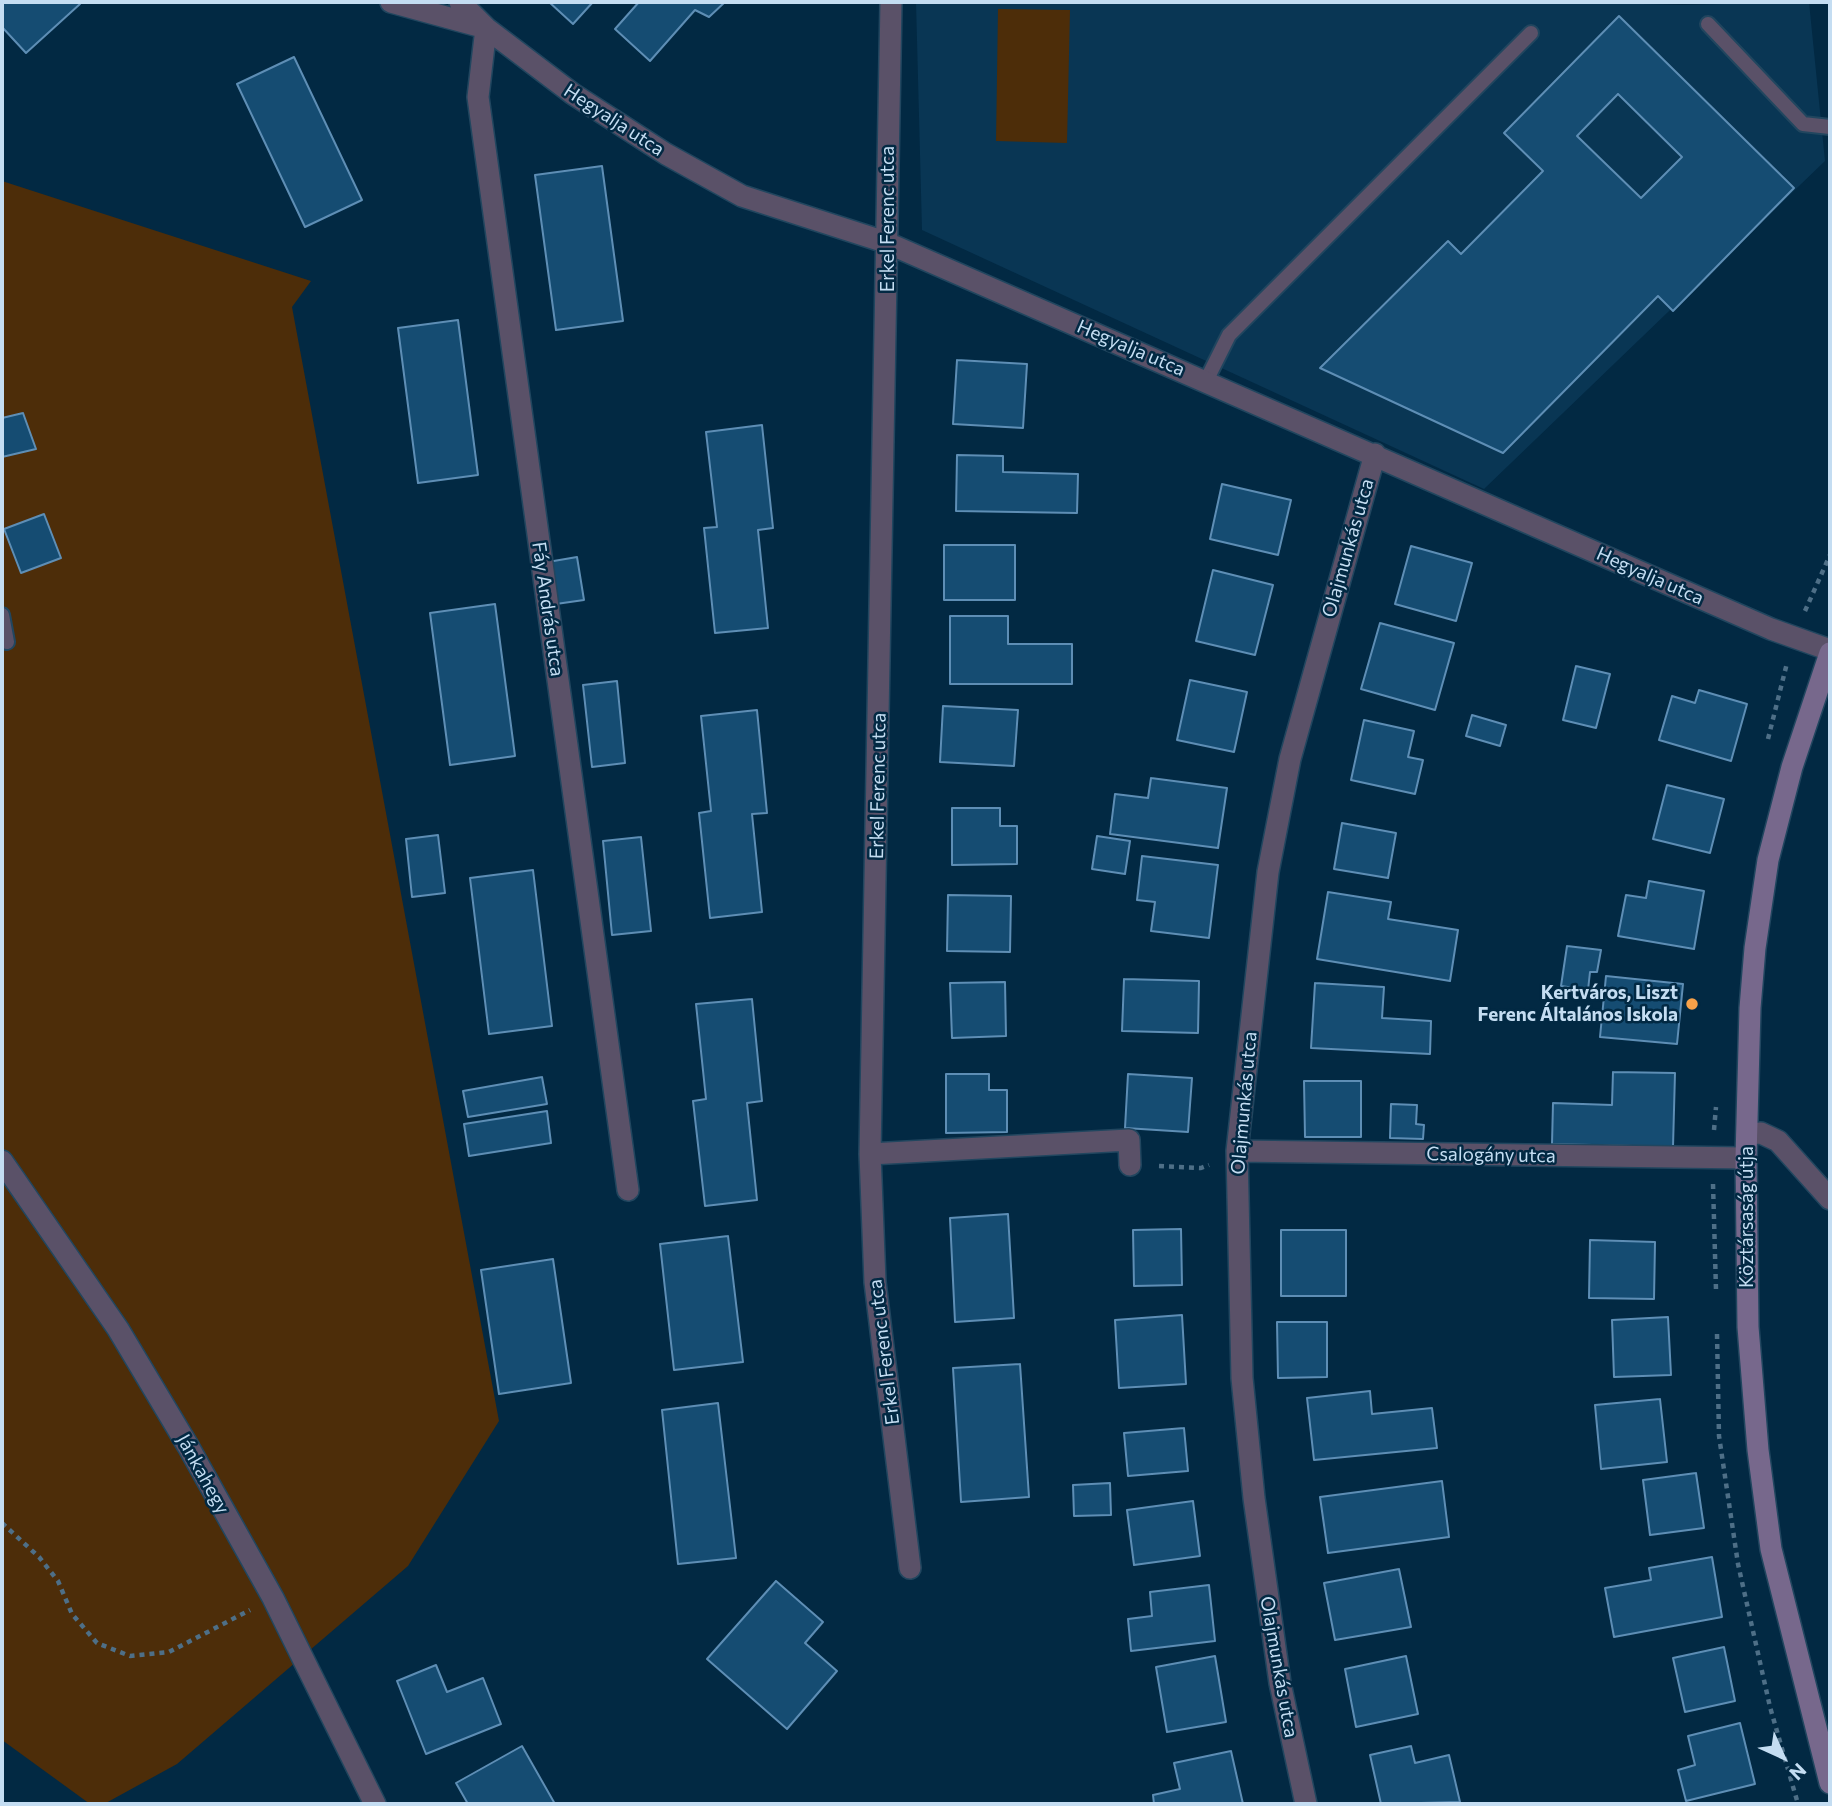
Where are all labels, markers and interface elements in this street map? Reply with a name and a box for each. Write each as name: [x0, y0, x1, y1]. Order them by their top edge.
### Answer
street label: Hegyalja utca: [560, 79, 668, 161]
street label: Erkel Ferenc utca: [877, 146, 899, 292]
street label: Hegyalja utca: [1074, 315, 1188, 381]
street label: Olajmunkás utca: [1317, 476, 1379, 620]
street label: Fáy András utca: [527, 540, 569, 678]
street label: Hegyalja utca: [1593, 542, 1707, 610]
street label: Erkel Ferenc utca: [865, 713, 891, 859]
place label: Kertváros, Liszt Ferenc Általános Iskola: [1477, 982, 1678, 1026]
marker: Kertváros, Liszt Ferenc Általános Iskola: [1684, 996, 1700, 1012]
street label: Olajmunkás utca: [1226, 1031, 1262, 1175]
street label: Csalogány utca: [1426, 1142, 1556, 1168]
street label: Köztársaság útja: [1736, 1146, 1758, 1288]
street label: Erkel Ferenc utca: [864, 1278, 904, 1426]
street label: Jánkahegy: [172, 1430, 234, 1518]
street label: Olajmunkás utca: [1255, 1594, 1303, 1740]
north arrow: [1748, 1722, 1818, 1792]
text: N: [1785, 1759, 1811, 1785]

